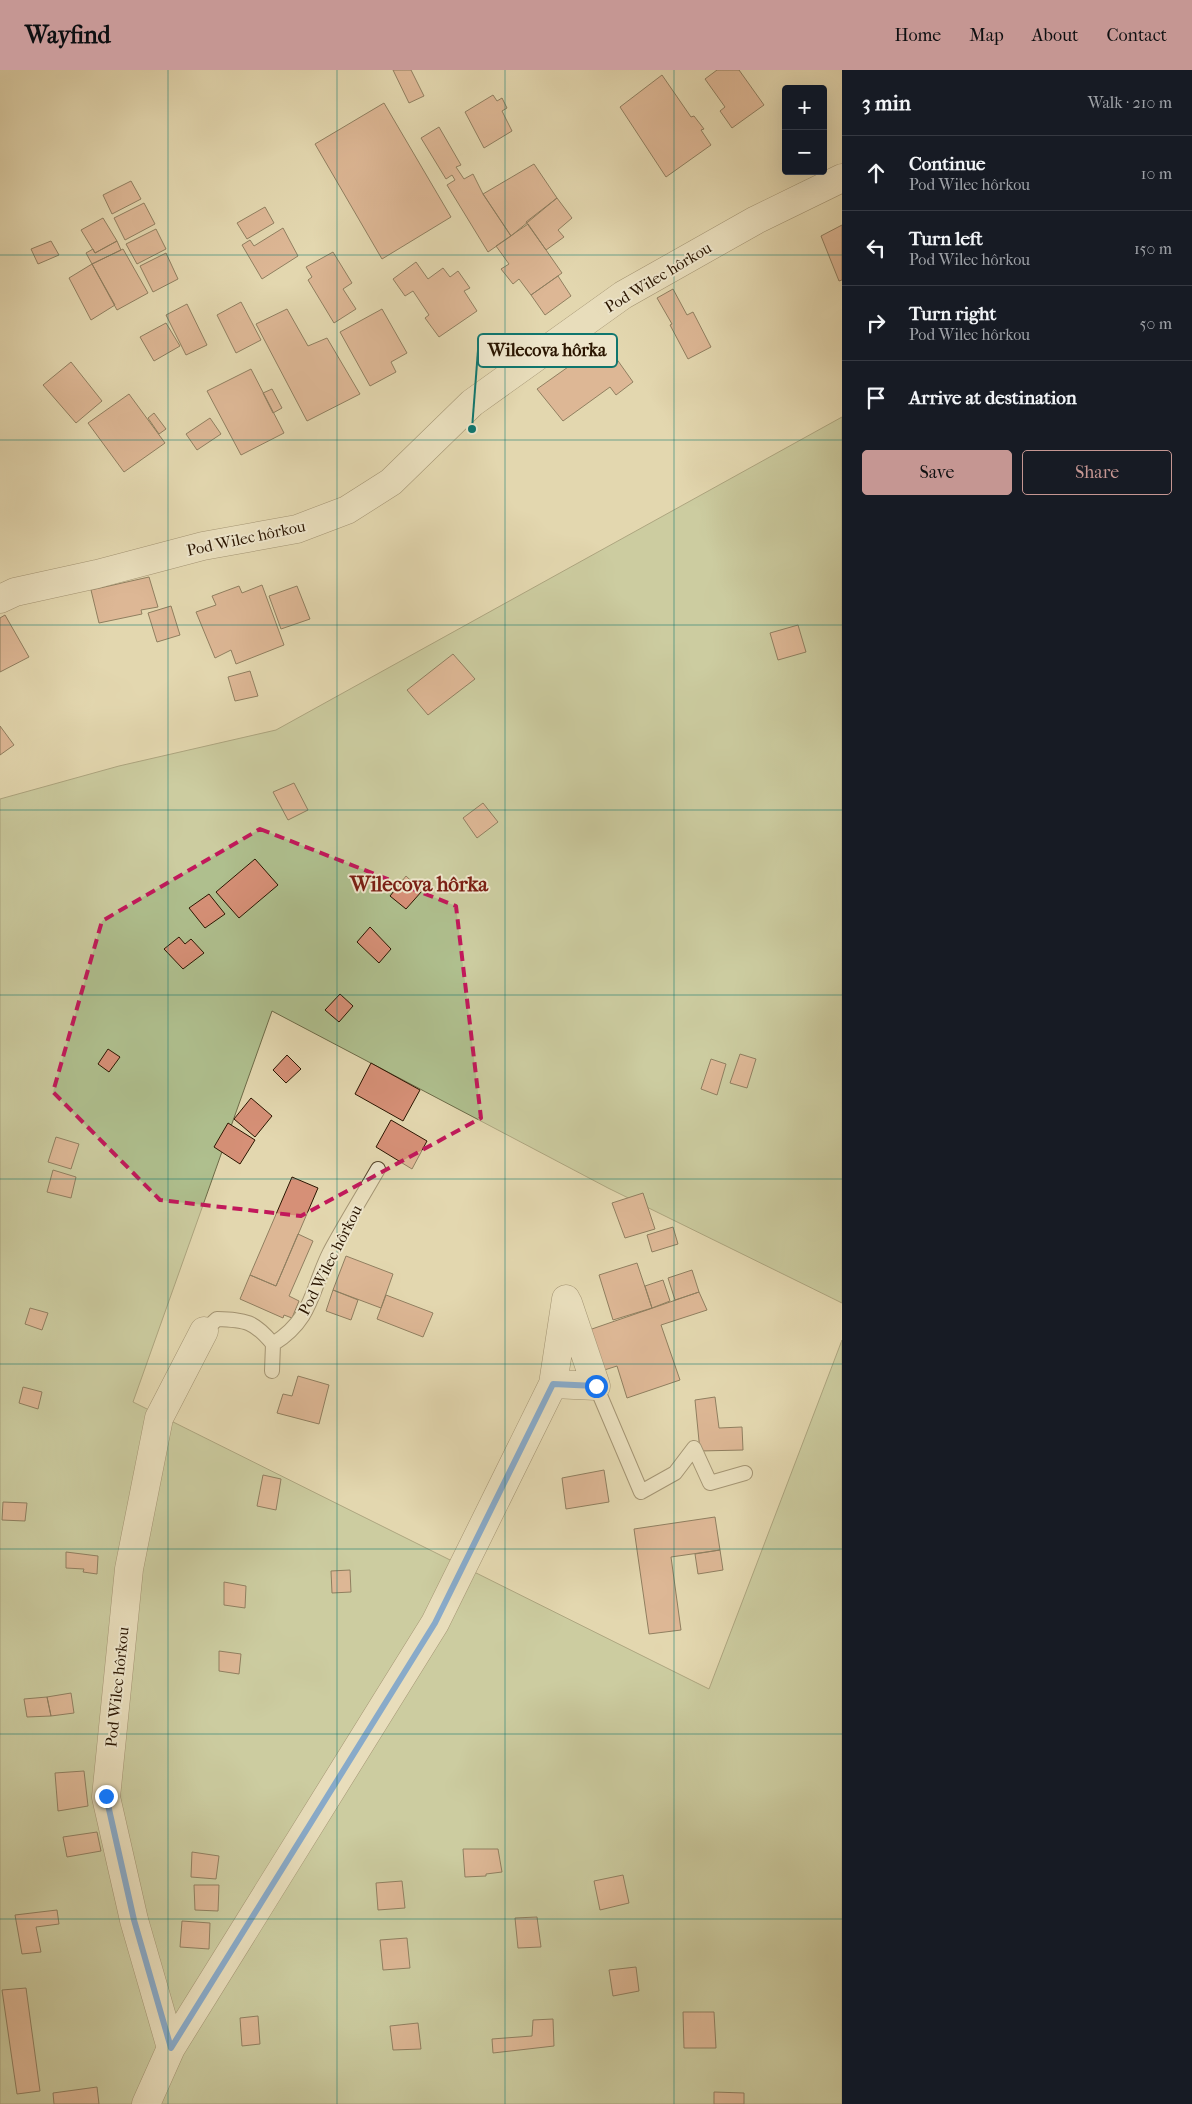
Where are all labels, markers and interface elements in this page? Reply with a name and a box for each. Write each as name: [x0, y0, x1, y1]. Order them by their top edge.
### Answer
text: Wayfind: [25, 21, 111, 49]
text: Home: [894, 25, 941, 46]
text: Map: [969, 25, 1004, 46]
text: About: [1032, 25, 1078, 46]
text: Contact: [1106, 25, 1167, 46]
map controls: [782, 85, 827, 175]
button: +: [782, 85, 827, 130]
text: 3 min: [862, 91, 911, 115]
text: Walk · 210 m: [1088, 93, 1172, 112]
button: −: [782, 130, 827, 175]
text: Continue: [909, 153, 985, 175]
icon: ahead: [862, 159, 890, 187]
text: 10 m: [1141, 164, 1172, 183]
text: Pod Wilec hôrkou: [909, 175, 1030, 194]
text: Turn left: [909, 228, 983, 250]
icon: left: [862, 234, 890, 262]
street label: Pod Wilec hôrkou: [601, 238, 715, 316]
text: 150 m: [1134, 239, 1172, 258]
text: Pod Wilec hôrkou: [909, 250, 1030, 269]
text: Turn right: [909, 303, 996, 325]
icon: right: [862, 309, 890, 337]
text: 50 m: [1140, 314, 1172, 333]
text: Pod Wilec hôrkou: [909, 325, 1030, 344]
callout: Wilecova hôrka: [478, 334, 617, 367]
text: Wilecova hôrka: [487, 340, 607, 361]
icon: arrive: [862, 384, 890, 412]
text: Arrive at destination: [909, 387, 1077, 409]
button: Save: [862, 450, 1012, 495]
button: Share: [1022, 450, 1172, 495]
street label: Pod Wilec hôrkou: [185, 516, 307, 560]
district label: Wilecova hôrka: [349, 872, 489, 896]
street label: Pod Wilec hôrkou: [294, 1202, 366, 1318]
route start: [585, 1375, 608, 1398]
street label: Pod Wilec hôrkou: [101, 1626, 133, 1748]
route end: [95, 1785, 118, 1808]

